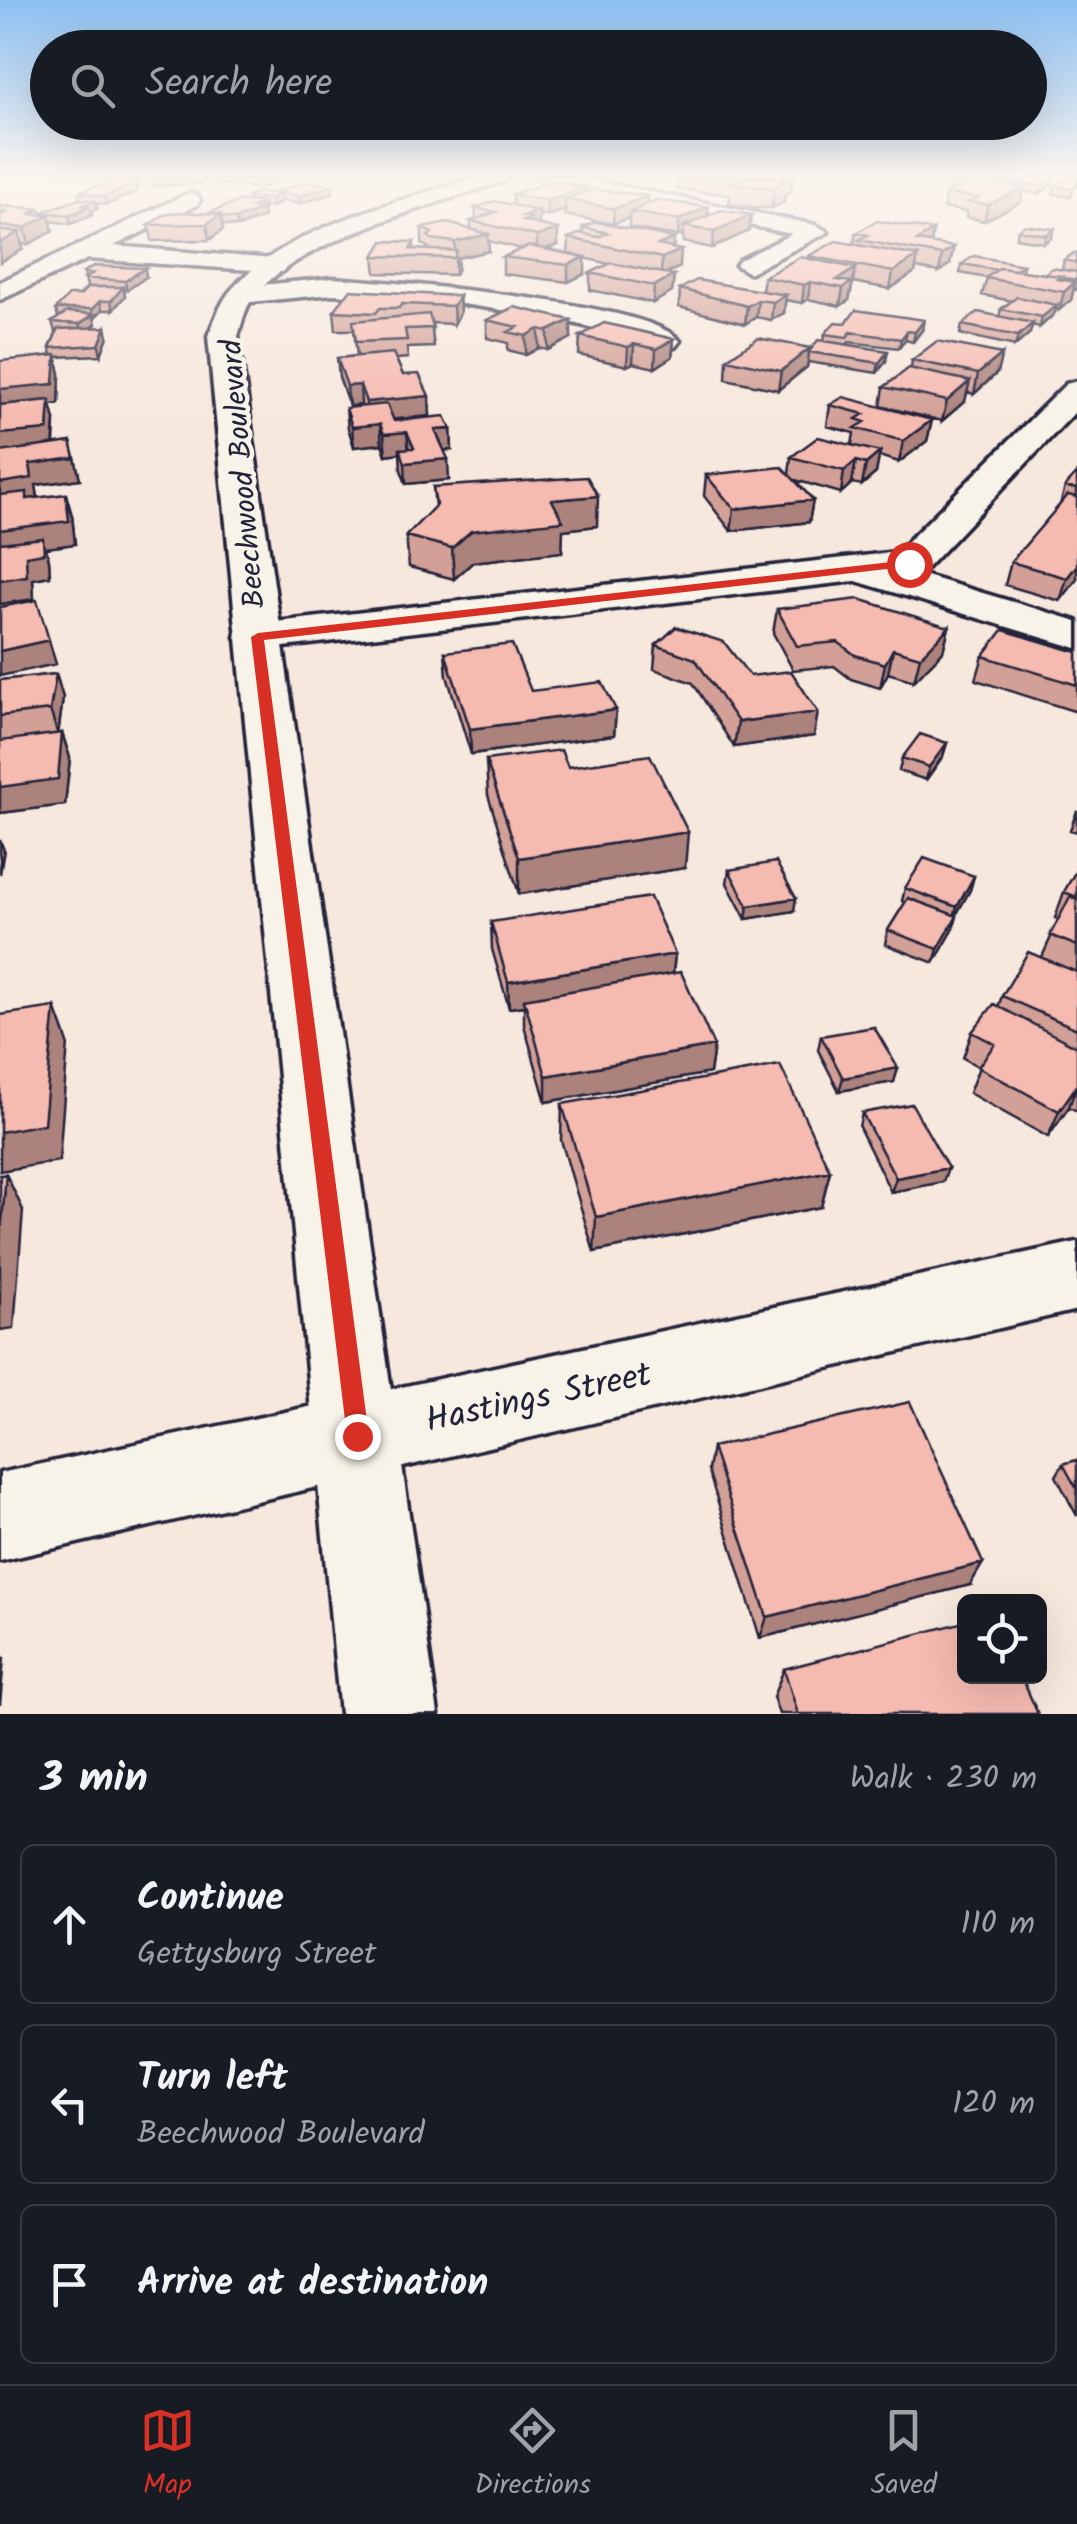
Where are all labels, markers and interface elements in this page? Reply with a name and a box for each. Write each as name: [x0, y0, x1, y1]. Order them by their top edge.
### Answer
search box: [30, 30, 1047, 140]
text: Search here: [145, 55, 332, 115]
icon: search: [65, 58, 120, 113]
street label: Beechwood Boulevard: [208, 336, 280, 610]
route start: [887, 542, 933, 588]
street label: Hastings Street: [420, 1348, 657, 1450]
route end: [335, 1414, 381, 1460]
map controls: [957, 1594, 1047, 1684]
button: locate: [957, 1594, 1047, 1684]
text: 3 min: [40, 1746, 148, 1813]
text: Walk · 230 m: [850, 1754, 1037, 1805]
text: Continue: [137, 1869, 284, 1929]
icon: ahead: [42, 1897, 97, 1952]
text: 110 m: [961, 1899, 1035, 1950]
text: Gettysburg Street: [137, 1929, 376, 1980]
text: Turn left: [137, 2049, 288, 2109]
icon: left: [42, 2077, 97, 2132]
text: 120 m: [952, 2079, 1035, 2130]
text: Beechwood Boulevard: [137, 2109, 425, 2160]
text: Arrive at destination: [137, 2254, 488, 2314]
icon: arrive: [42, 2257, 97, 2312]
tab: Map: [140, 2403, 195, 2508]
tab: Directions: [475, 2403, 591, 2508]
tab: Saved: [871, 2403, 937, 2508]

